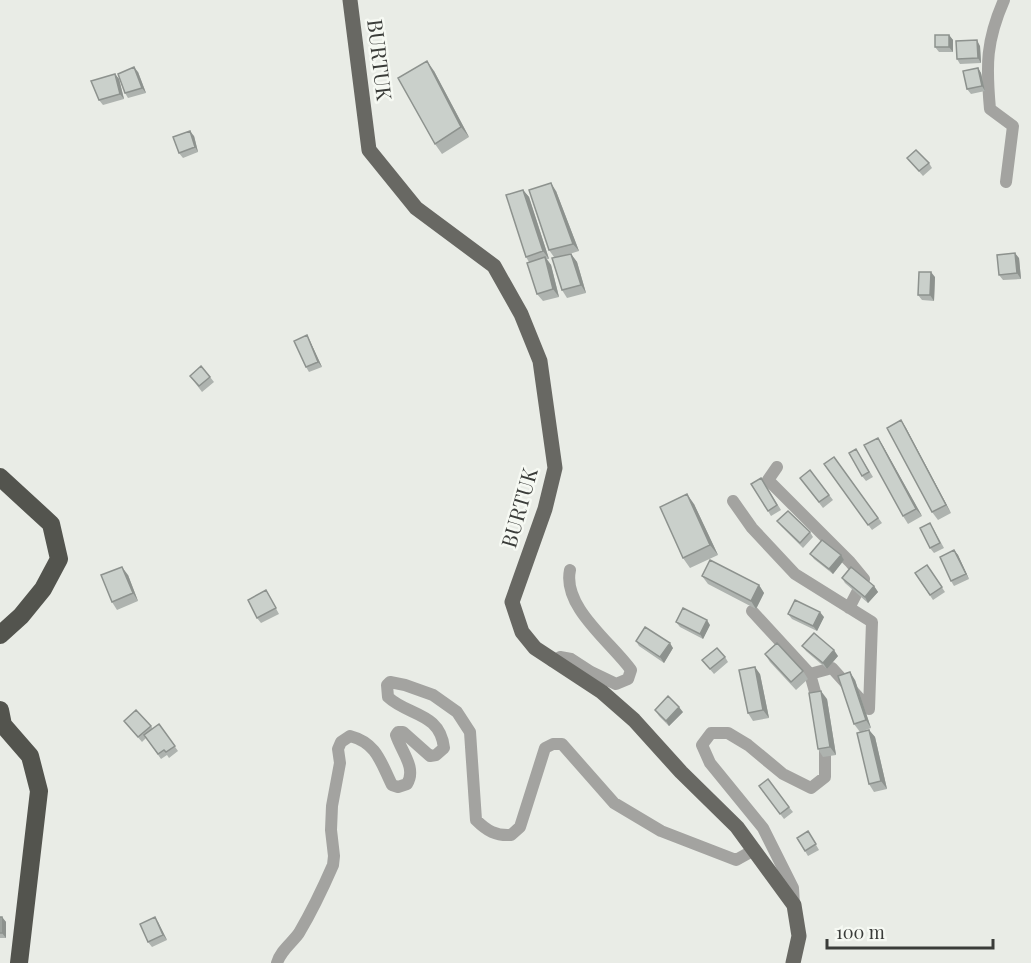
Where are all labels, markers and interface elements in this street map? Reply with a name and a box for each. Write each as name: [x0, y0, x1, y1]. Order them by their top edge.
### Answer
street label: BURTUK: [362, 17, 400, 102]
street label: BURTUK: [493, 464, 543, 551]
scale bar: [827, 912, 994, 950]
text: 100 m: [836, 920, 885, 944]

